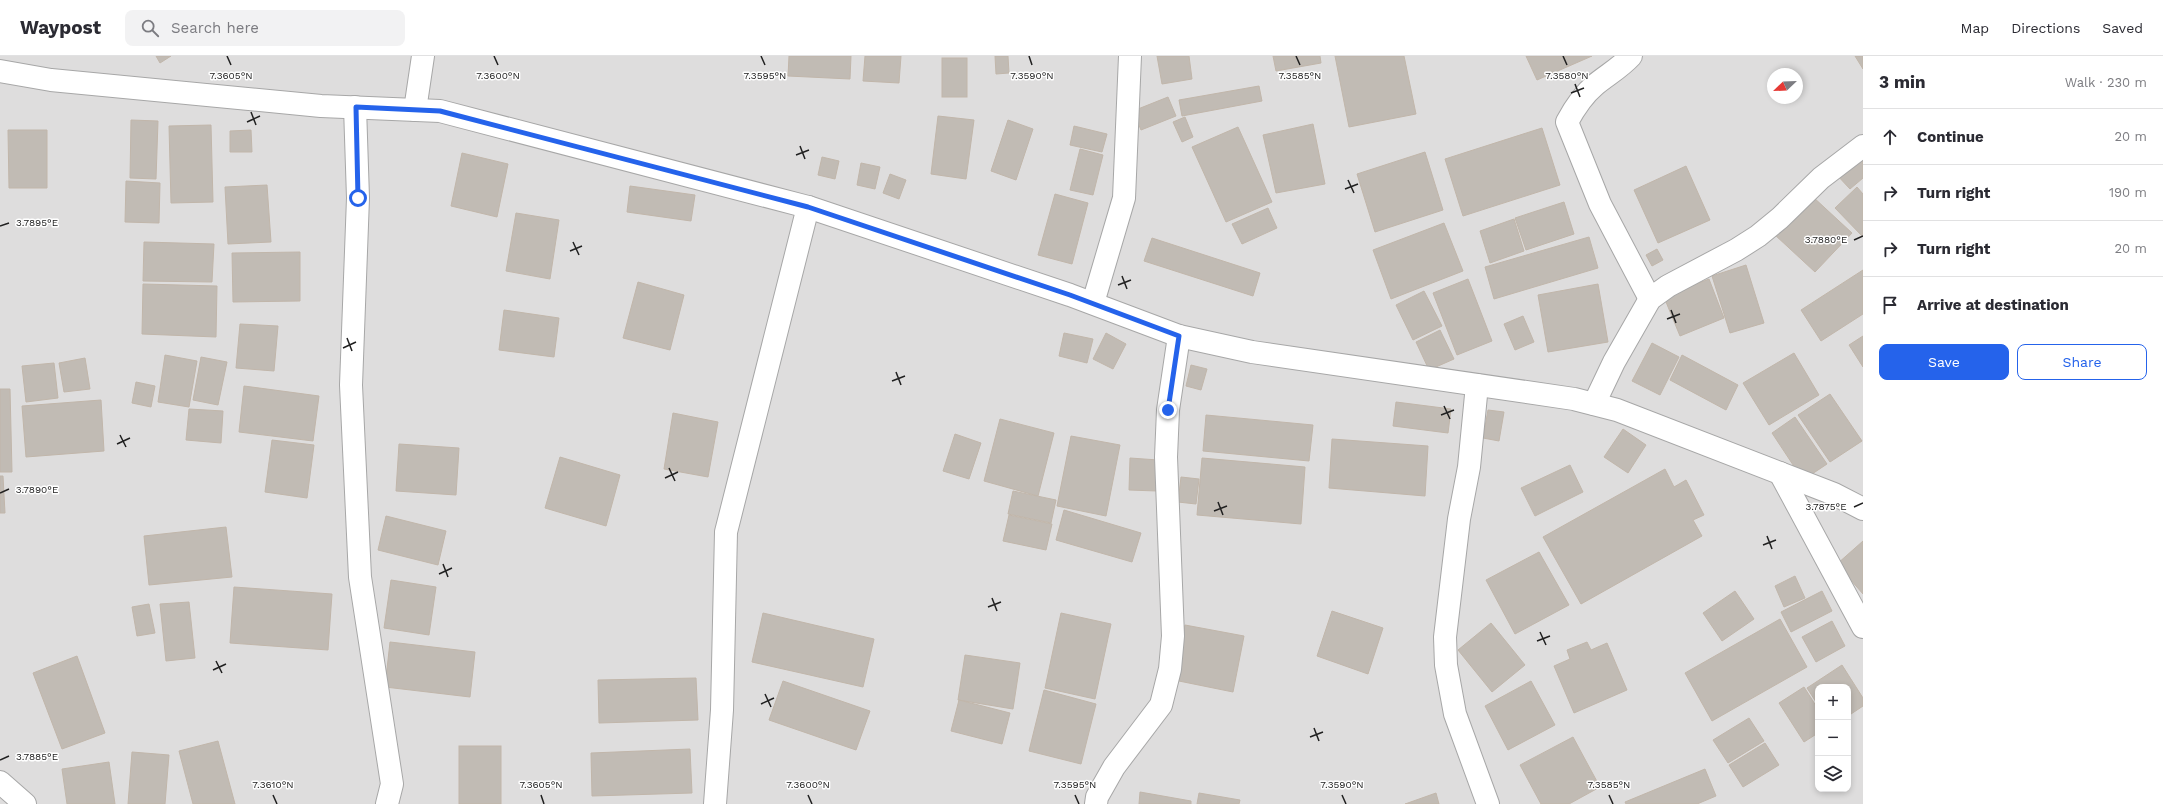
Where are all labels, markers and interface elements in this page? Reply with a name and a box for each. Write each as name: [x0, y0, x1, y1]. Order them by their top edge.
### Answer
search box: [125, 10, 405, 46]
text: Waypost: [20, 16, 101, 39]
icon: search: [139, 17, 161, 39]
text: Search here: [171, 19, 259, 37]
text: Map: [1961, 20, 1989, 36]
text: Directions: [2011, 20, 2080, 36]
text: Saved: [2102, 20, 2143, 36]
north arrow: [1767, 68, 1803, 104]
text: 7.3605°N: [209, 70, 253, 81]
text: 7.3600°N: [476, 70, 520, 81]
text: 7.3595°N: [744, 70, 786, 81]
text: 7.3590°N: [1010, 70, 1054, 81]
text: 7.3585°N: [1279, 70, 1321, 81]
text: 7.3580°N: [1545, 70, 1589, 81]
text: 3 min: [1879, 72, 1925, 92]
text: Walk · 230 m: [2065, 75, 2147, 90]
icon: ahead: [1879, 126, 1901, 148]
text: Continue: [1917, 128, 1984, 146]
text: 20 m: [2115, 129, 2147, 144]
icon: right: [1879, 182, 1901, 204]
text: Turn right: [1917, 184, 1990, 202]
text: 190 m: [2109, 185, 2147, 200]
route start: [349, 189, 367, 207]
text: 3.7895°E: [16, 217, 58, 228]
text: 3.7880°E: [1805, 234, 1847, 245]
icon: right: [1879, 238, 1901, 260]
text: Turn right: [1917, 240, 1990, 258]
text: 20 m: [2115, 241, 2147, 256]
icon: arrive: [1879, 294, 1901, 316]
text: Arrive at destination: [1917, 296, 2069, 314]
button: Save: [1879, 344, 2009, 380]
button: Share: [2017, 344, 2147, 380]
route end: [1159, 401, 1177, 419]
text: 3.7890°E: [16, 484, 58, 495]
text: 3.7875°E: [1805, 501, 1847, 512]
map controls: [1815, 684, 1851, 792]
button: +: [1815, 684, 1851, 720]
button: −: [1815, 720, 1851, 756]
text: 3.7885°E: [16, 751, 58, 762]
button: layers: [1815, 756, 1851, 792]
text: 7.3610°N: [252, 779, 294, 790]
text: 7.3605°N: [519, 779, 563, 790]
text: 7.3600°N: [786, 779, 830, 790]
text: 7.3595°N: [1054, 779, 1096, 790]
text: 7.3590°N: [1320, 779, 1364, 790]
text: 7.3585°N: [1588, 779, 1630, 790]

